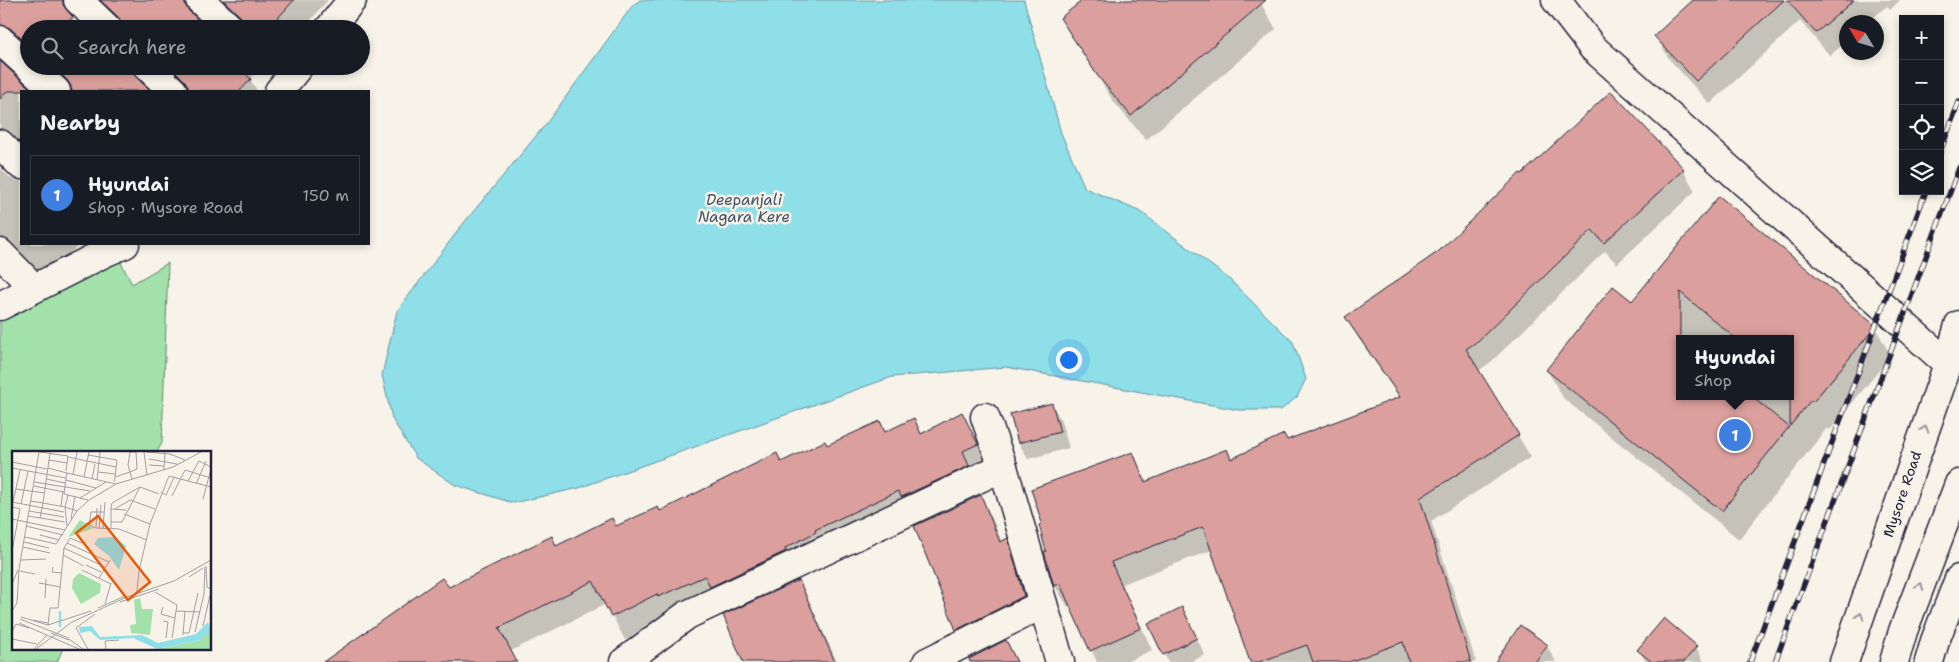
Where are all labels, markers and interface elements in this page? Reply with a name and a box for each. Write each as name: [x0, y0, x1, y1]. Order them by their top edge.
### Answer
north arrow: [1839, 15, 1884, 60]
map controls: [1899, 15, 1944, 195]
button: +: [1899, 15, 1944, 60]
search box: [20, 20, 370, 75]
icon: search: [38, 34, 66, 62]
text: Search here: [78, 35, 187, 60]
button: −: [1899, 60, 1944, 105]
button: locate: [1899, 105, 1944, 150]
text: Nearby: [40, 109, 120, 137]
button: layers: [1899, 150, 1944, 195]
text: Hyundai: [88, 172, 169, 197]
text: 1: [53, 185, 61, 206]
text: 150 m: [302, 185, 349, 206]
water label: Deepanjali Nagara Kere: [698, 190, 790, 227]
text: Shop · Mysore Road: [88, 197, 243, 218]
popup: [1676, 335, 1794, 400]
text: Hyundai: [1694, 345, 1776, 370]
your location: [1056, 347, 1082, 373]
text: Shop: [1694, 370, 1732, 391]
pin: 1: [1719, 416, 1751, 454]
one-way arrow: [1919, 426, 1929, 434]
street label: Mysore Road: [1879, 448, 1925, 539]
inset map: [12, 451, 211, 650]
one-way arrow: [1914, 582, 1924, 591]
one-way arrow: [1854, 612, 1864, 621]

